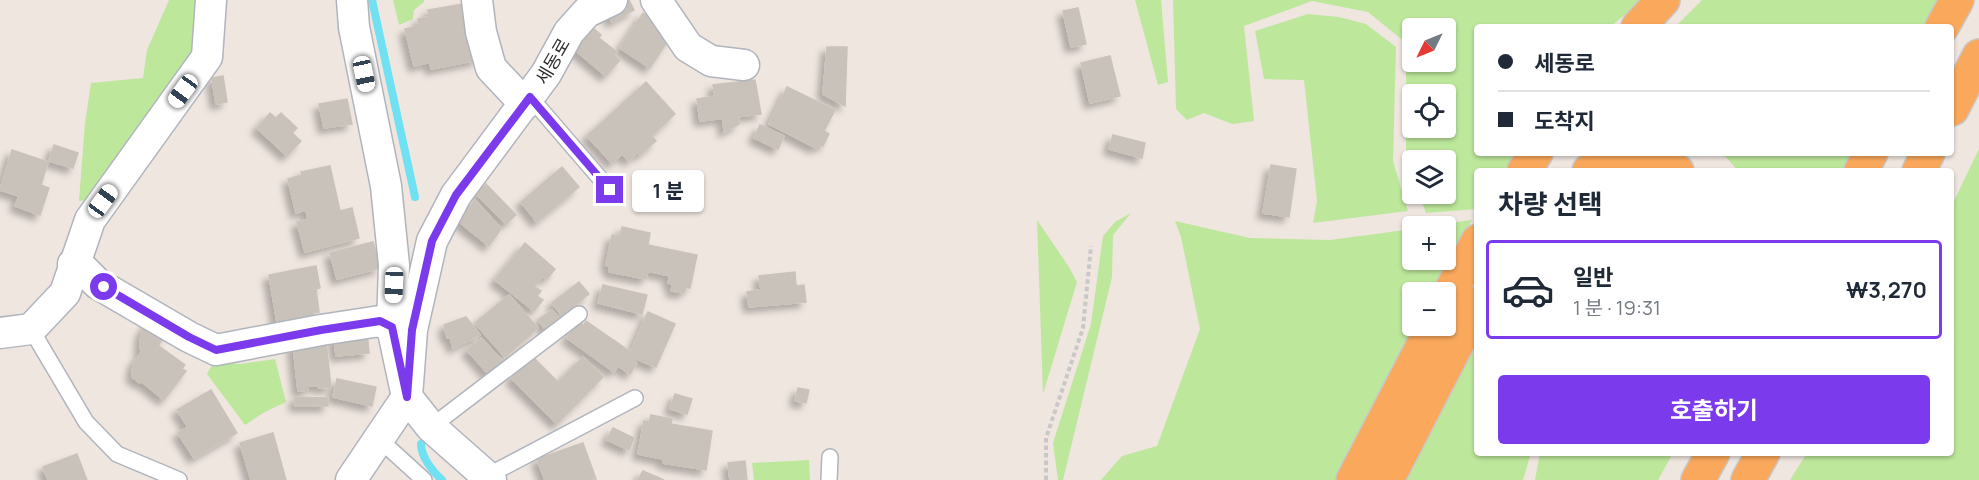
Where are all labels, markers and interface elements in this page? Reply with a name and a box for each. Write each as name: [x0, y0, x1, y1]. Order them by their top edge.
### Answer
north arrow: [1402, 18, 1456, 72]
map controls: [1402, 18, 1456, 336]
street label: 세동로: [529, 33, 575, 89]
text: 세동로: [1534, 48, 1595, 78]
car: [351, 55, 377, 93]
car: [165, 71, 201, 111]
button: locate: [1402, 84, 1456, 138]
text: 도착지: [1534, 106, 1595, 136]
button: layers: [1402, 150, 1456, 204]
callout: 1 분: [631, 169, 703, 211]
route end: [596, 176, 623, 203]
text: 1 분: [652, 177, 684, 204]
car: [85, 181, 121, 221]
text: 차량 선택: [1498, 185, 1603, 222]
button: +: [1402, 216, 1456, 270]
text: 일반: [1573, 262, 1613, 292]
icon: car: [1501, 263, 1555, 317]
car: [384, 267, 404, 303]
route start: [90, 273, 117, 300]
text: ₩3,270: [1846, 275, 1927, 305]
button: −: [1402, 282, 1456, 336]
text: 1 분 · 19:31: [1573, 294, 1661, 321]
button: 호출하기: [1498, 375, 1930, 444]

